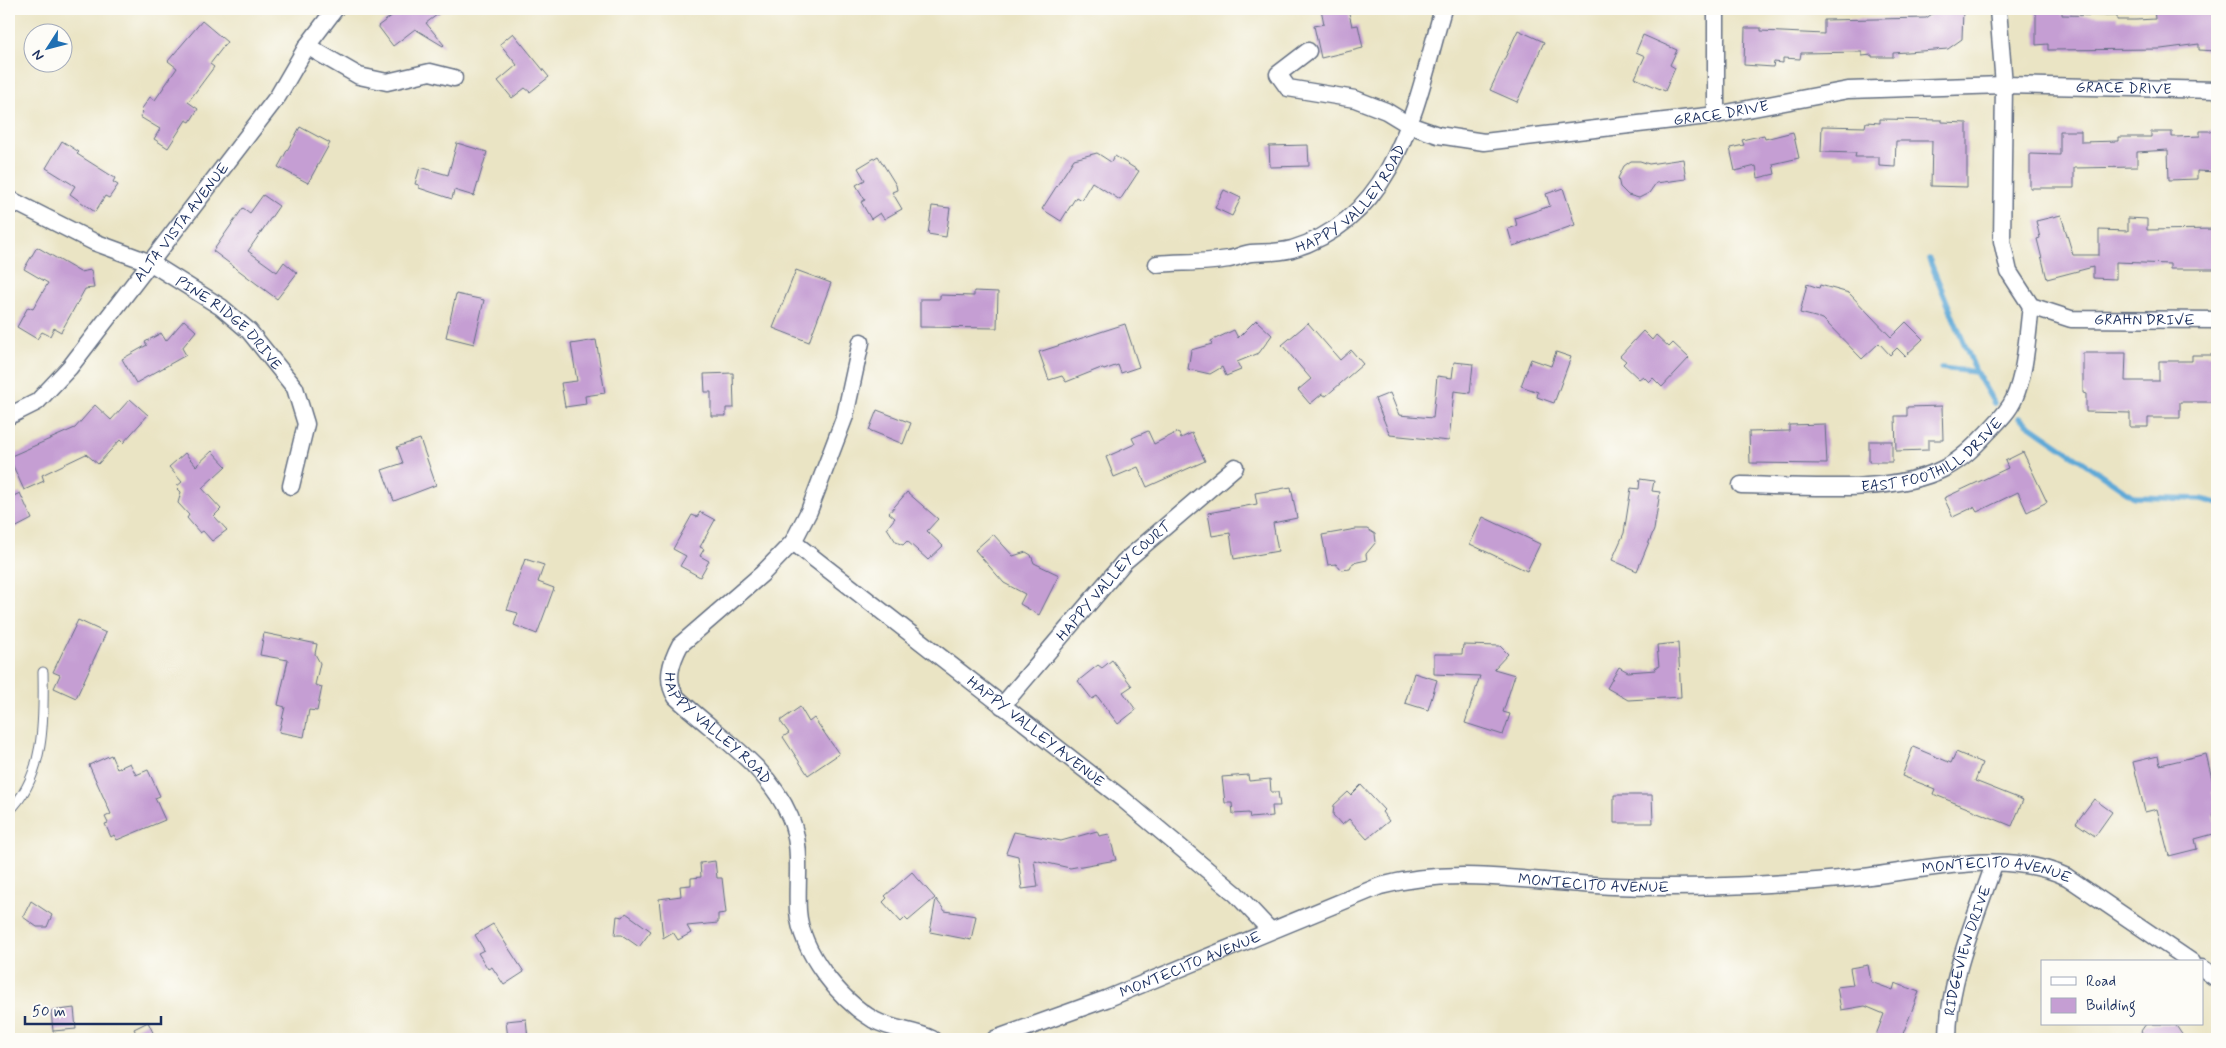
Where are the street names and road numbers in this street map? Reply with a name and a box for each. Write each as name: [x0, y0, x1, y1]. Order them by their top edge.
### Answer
street label: GRACE DRIVE: [2075, 78, 2172, 100]
street label: GRACE DRIVE: [1672, 96, 1770, 131]
street label: HAPPY VALLEY ROAD: [1293, 141, 1411, 258]
street label: ALTA VISTA AVENUE: [130, 159, 234, 287]
street label: PINE RIDGE DRIVE: [172, 272, 286, 375]
street label: GRAHN DRIVE: [2094, 310, 2195, 331]
street label: EAST FOOTHILL DRIVE: [1861, 413, 2008, 497]
street label: HAPPY VALLEY COURT: [1052, 516, 1176, 646]
street label: HAPPY VALLEY ROAD: [659, 672, 775, 789]
street label: HAPPY VALLEY AVENUE: [962, 672, 1109, 792]
street label: MONTECITO AVENUE: [1921, 853, 2074, 889]
street label: MONTECITO AVENUE: [1517, 870, 1669, 898]
street label: RIDGEVIEW DRIVE: [1940, 883, 1997, 1017]
street label: MONTECITO AVENUE: [1117, 927, 1265, 1003]

